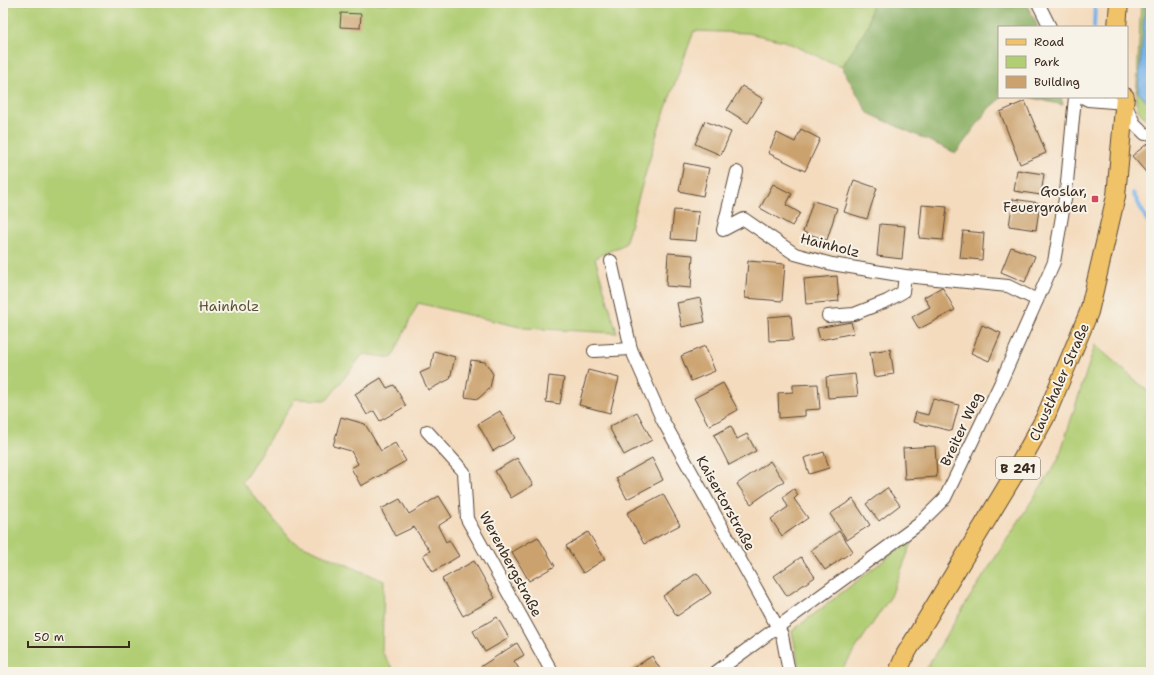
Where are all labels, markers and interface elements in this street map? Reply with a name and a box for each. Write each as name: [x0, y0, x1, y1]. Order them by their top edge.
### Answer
legend: [998, 26, 1128, 98]
text: Road: [1034, 34, 1065, 50]
text: Park: [1034, 54, 1060, 70]
text: Building: [1034, 74, 1080, 90]
place label: Goslar, Feuergraben: [1003, 182, 1087, 216]
marker: Goslar, Feuergraben: [1090, 194, 1100, 204]
street label: Hainholz: [798, 229, 862, 261]
park label: Hainholz: [199, 297, 259, 315]
street label: Clausthaler Straße: [1025, 320, 1093, 444]
street label: Breiter Weg: [936, 389, 986, 469]
street label: Kaisertorstraße: [693, 452, 760, 554]
road number: B 241: [996, 457, 1040, 479]
street label: Werenbergstraße: [476, 508, 546, 620]
scale bar: [28, 623, 129, 649]
text: 50 m: [34, 629, 64, 645]

